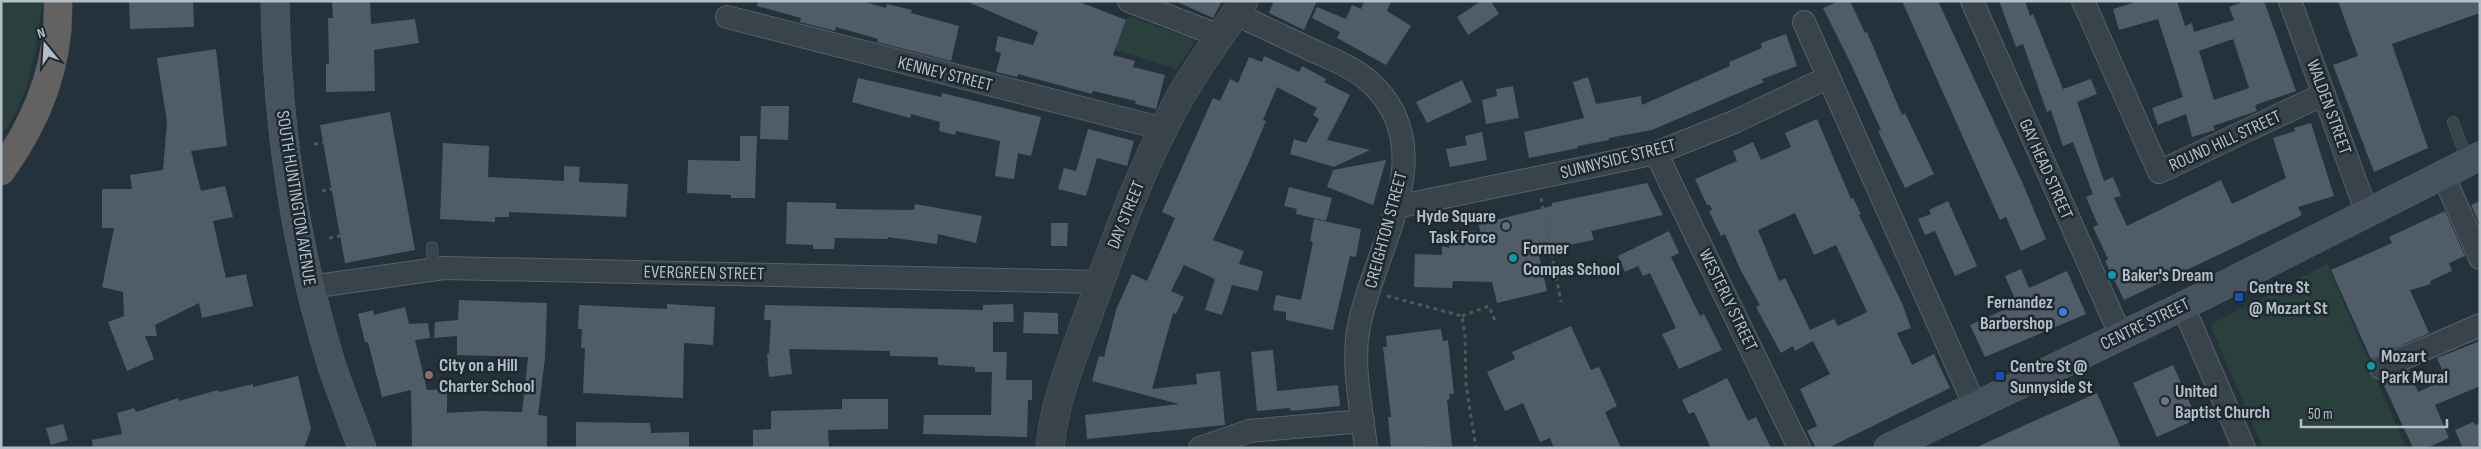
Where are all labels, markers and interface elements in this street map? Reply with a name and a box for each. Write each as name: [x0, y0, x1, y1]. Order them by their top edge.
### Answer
north arrow: [20, 20, 70, 70]
text: N: [35, 24, 47, 42]
street label: KENNEY STREET: [895, 52, 995, 96]
street label: WALDEN STREET: [2302, 57, 2356, 157]
street label: ROUND HILL STREET: [2166, 106, 2284, 176]
street label: SOUTH HUNTINGTON AVENUE: [272, 109, 320, 287]
street label: GAY HEAD STREET: [2015, 116, 2077, 222]
street label: SUNNYSIDE STREET: [1558, 135, 1678, 183]
street label: CREIGHTON STREET: [1360, 170, 1412, 290]
street label: DAY STREET: [1103, 178, 1149, 252]
place label: Hyde Square Task Force: [1416, 206, 1496, 248]
marker: Hyde Square Task Force: [1500, 220, 1512, 232]
place label: Former Compas School: [1523, 238, 1620, 280]
street label: WESTERLY STREET: [1694, 246, 1762, 354]
marker: Former Compas School: [1507, 252, 1519, 264]
street label: EVERGREEN STREET: [643, 261, 765, 285]
place label: Baker's Dream: [2122, 265, 2213, 286]
marker: Baker's Dream: [2106, 269, 2118, 281]
place label: Centre St @ Mozart St: [2249, 277, 2328, 319]
marker: Centre St @ Mozart St: [2233, 291, 2245, 303]
place label: Fernandez Barbershop: [1980, 292, 2053, 334]
street label: CENTRE STREET: [2097, 293, 2193, 355]
marker: Fernandez Barbershop: [2057, 306, 2069, 318]
place label: Mozart Park Mural: [2381, 346, 2448, 388]
place label: City on a Hill Charter School: [439, 355, 534, 397]
place label: Centre St @ Sunnyside St: [2010, 356, 2092, 398]
marker: Mozart Park Mural: [2365, 360, 2377, 372]
marker: City on a Hill Charter School: [423, 369, 435, 381]
marker: Centre St @ Sunnyside St: [1994, 370, 2006, 382]
place label: United Baptist Church: [2175, 381, 2270, 423]
marker: United Baptist Church: [2159, 395, 2171, 407]
scale bar: [2301, 396, 2447, 428]
text: 50 m: [2308, 405, 2333, 424]

